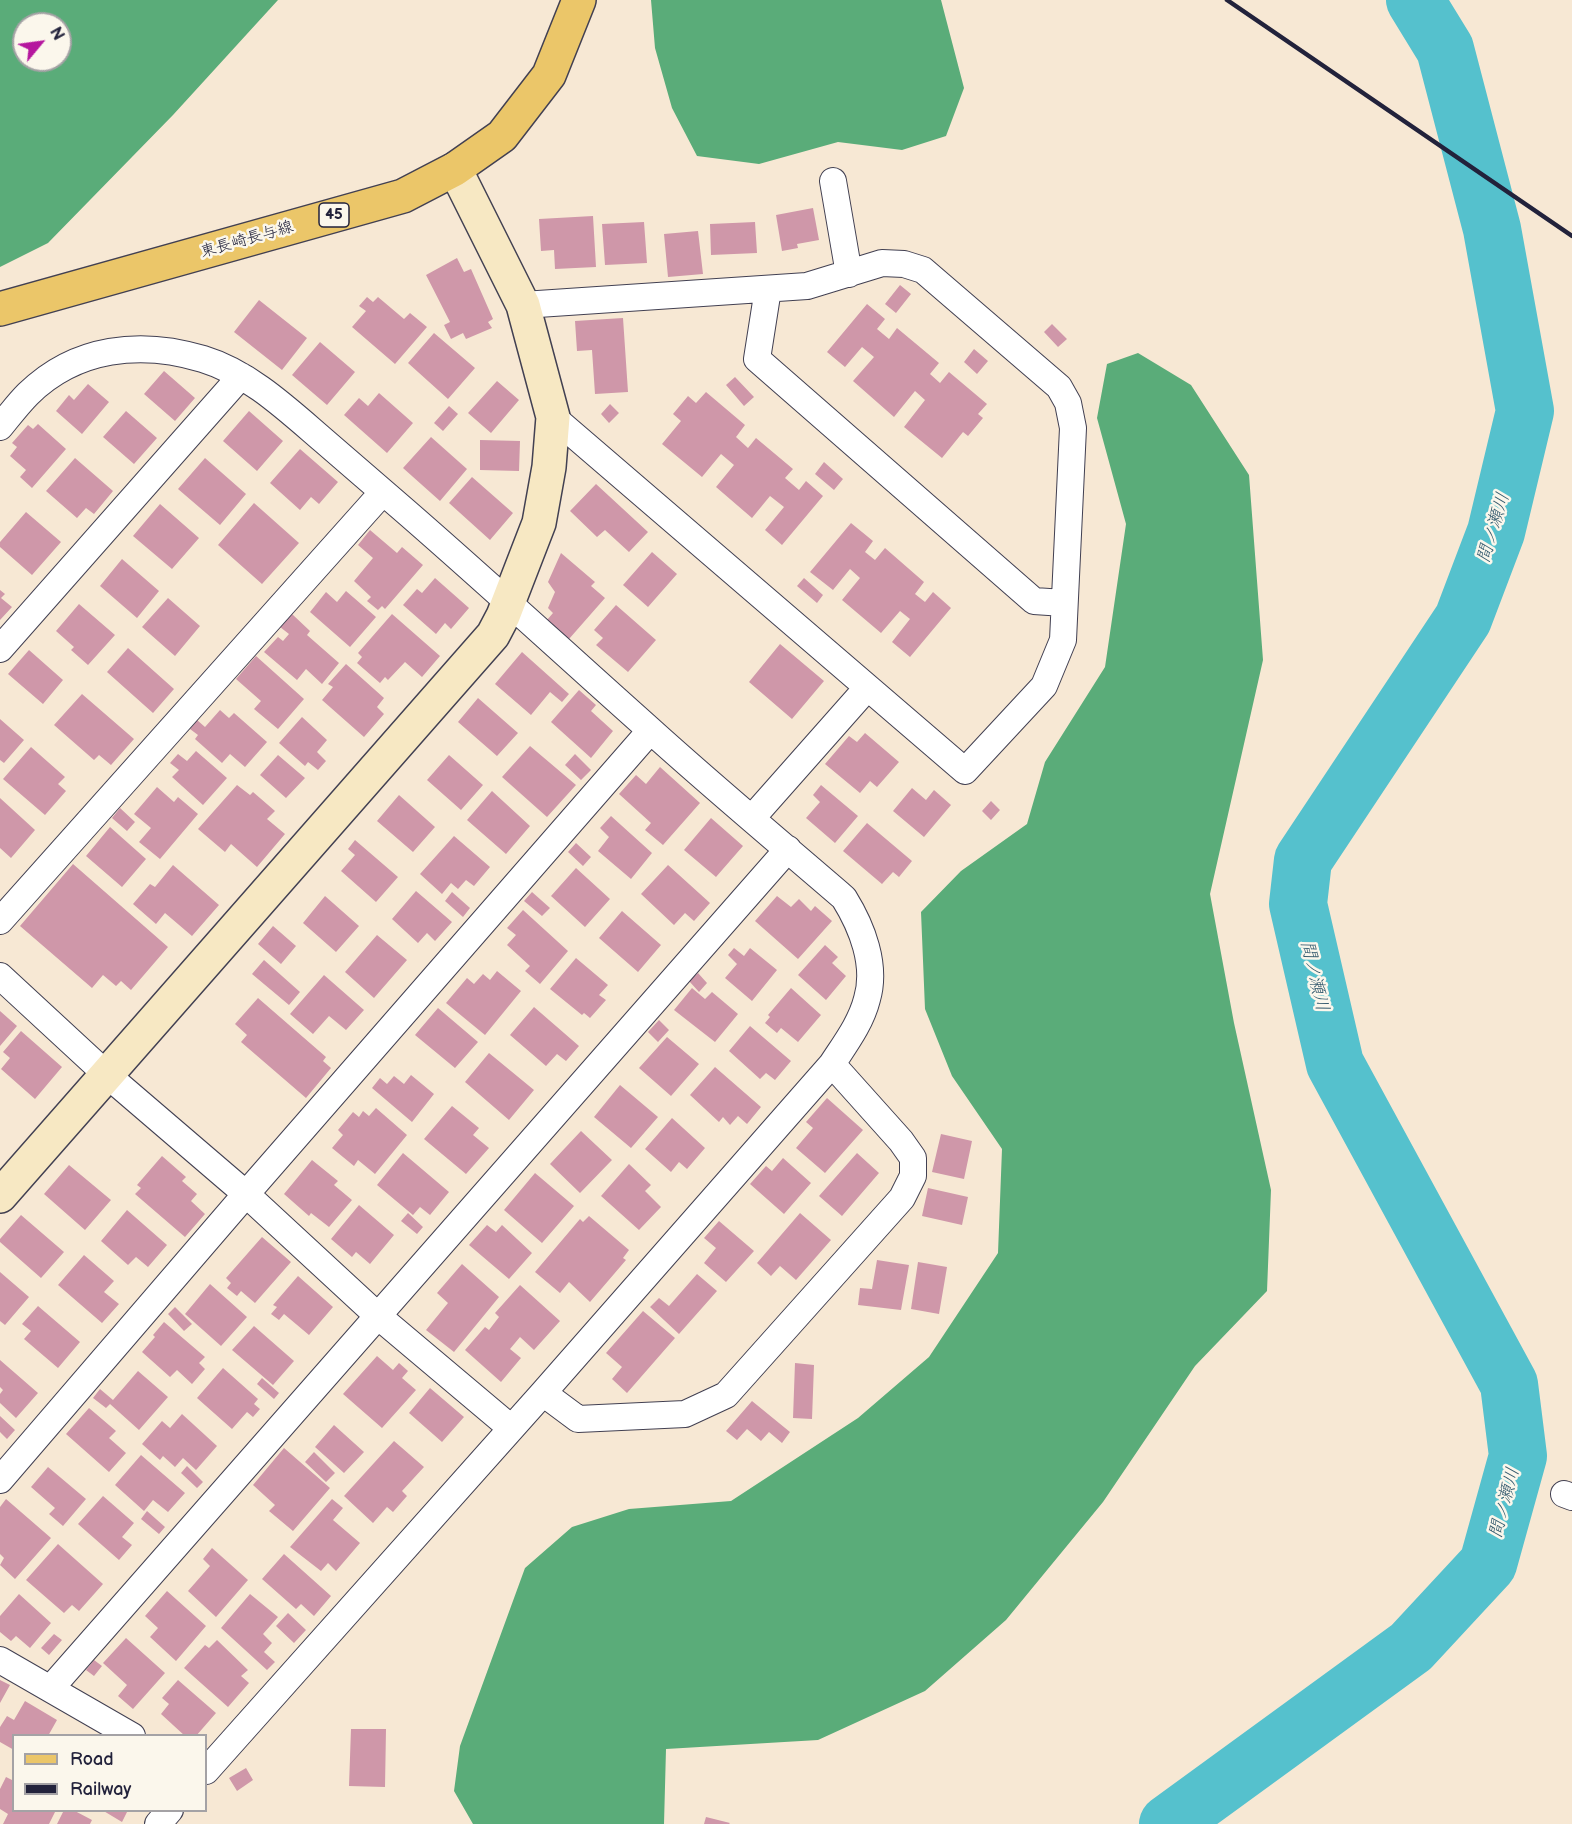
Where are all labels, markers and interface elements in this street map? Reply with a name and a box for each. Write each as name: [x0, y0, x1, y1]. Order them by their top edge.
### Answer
north arrow: [12, 12, 72, 72]
text: N: [45, 24, 68, 44]
road number: 45: [319, 203, 349, 227]
street label: 東長崎長与線: [198, 218, 296, 262]
water label: 間ノ瀬川: [1473, 490, 1515, 566]
water label: 間ノ瀬川: [1295, 938, 1333, 1014]
water label: 間ノ瀬川: [1485, 1465, 1525, 1541]
legend: [12, 1734, 207, 1812]
text: Road: [70, 1749, 114, 1770]
text: Railway: [70, 1779, 132, 1800]

